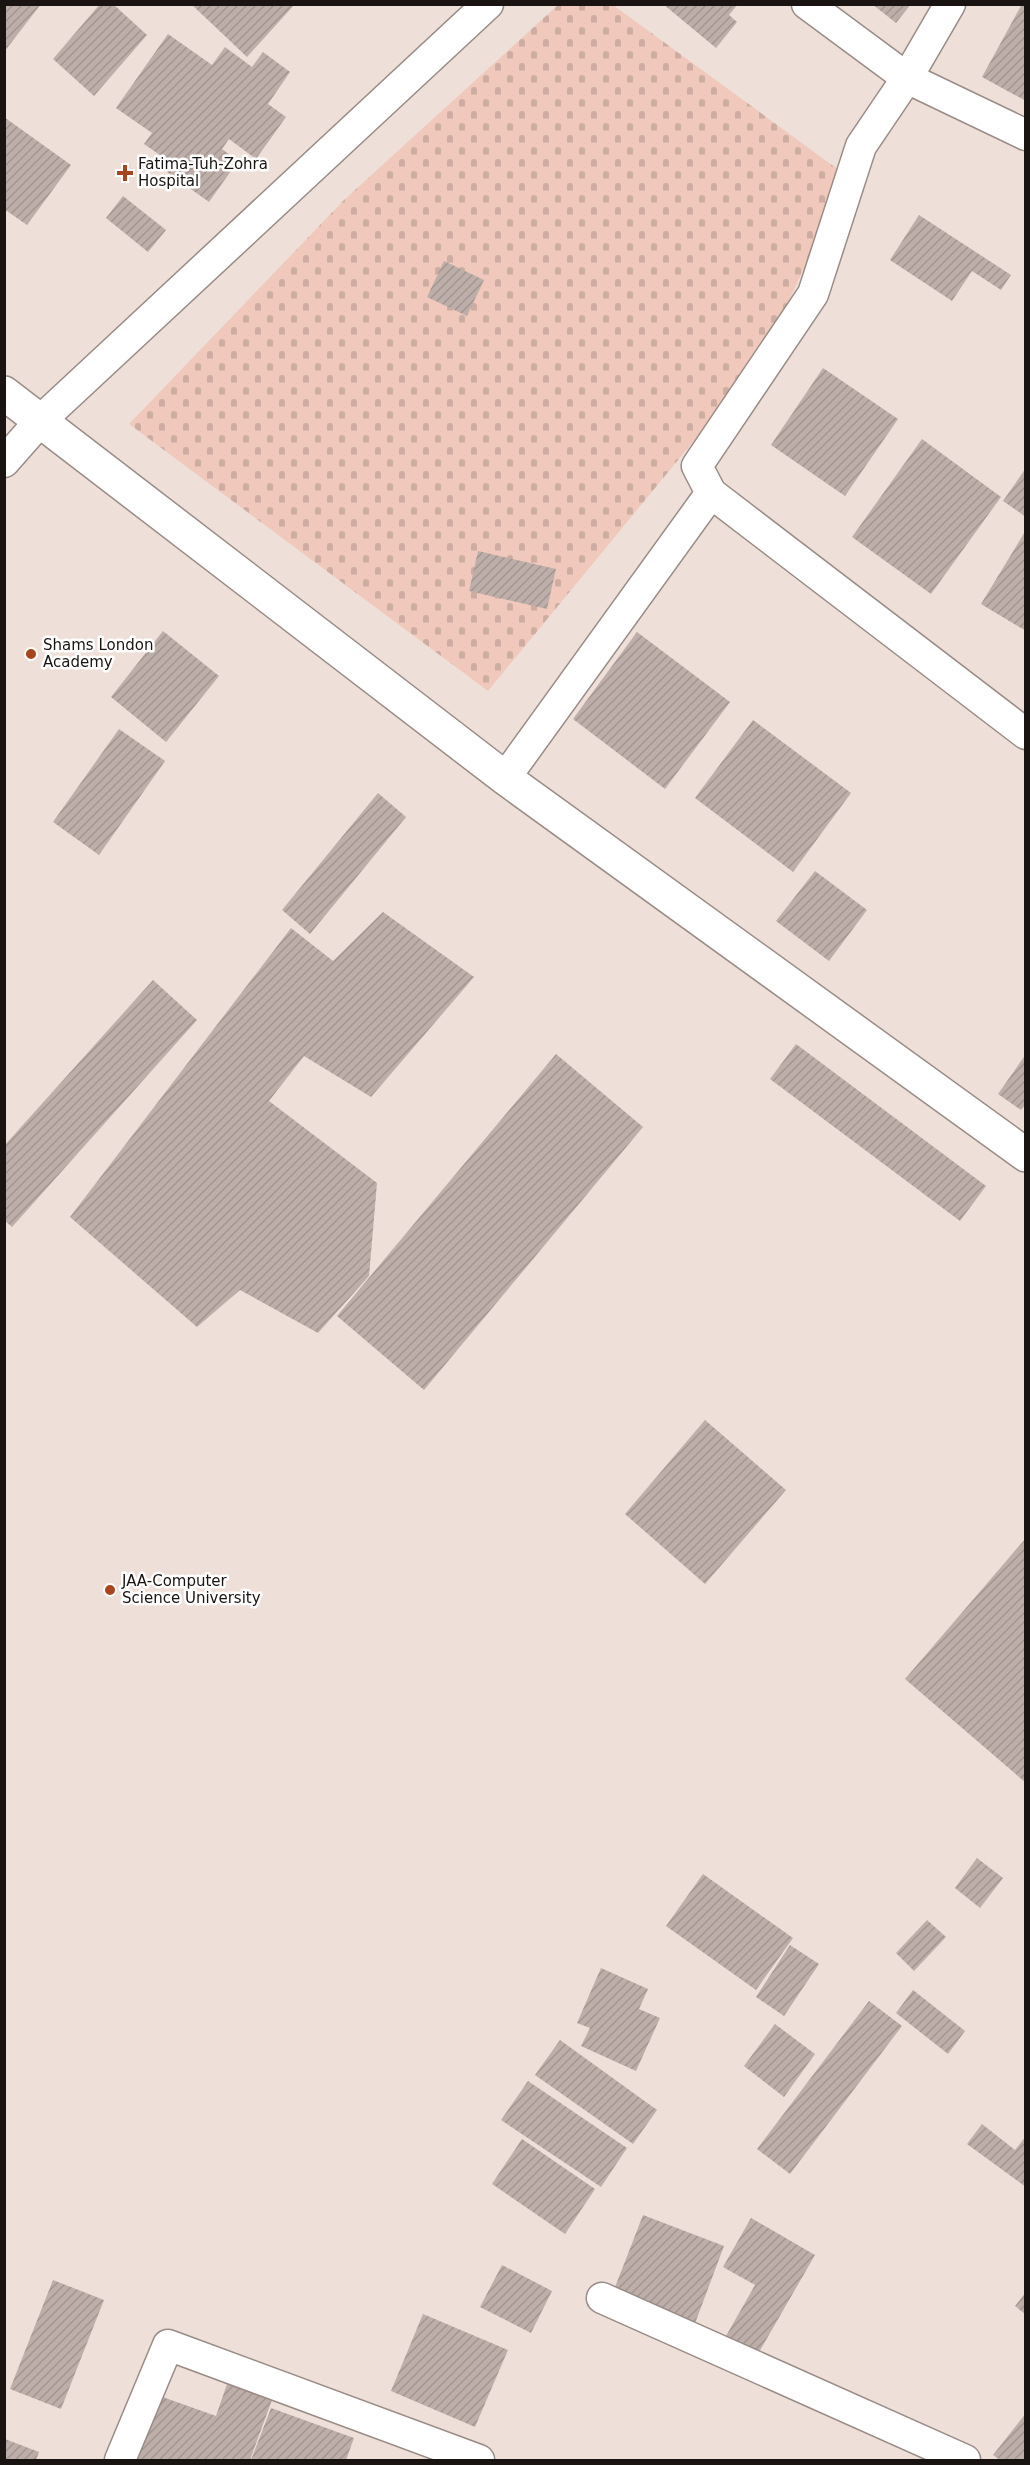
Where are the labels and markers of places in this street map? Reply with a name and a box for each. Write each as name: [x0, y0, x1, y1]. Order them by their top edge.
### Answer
place label: Fatima-Tuh-Zohra Hospital: [138, 155, 268, 190]
marker: Fatima-Tuh-Zohra Hospital: [116, 164, 134, 182]
place label: Shams London Academy: [43, 636, 153, 671]
marker: Shams London Academy: [24, 647, 38, 661]
place label: JAA-Computer Science University: [121, 1572, 261, 1607]
marker: JAA-Computer Science University: [103, 1583, 117, 1597]

